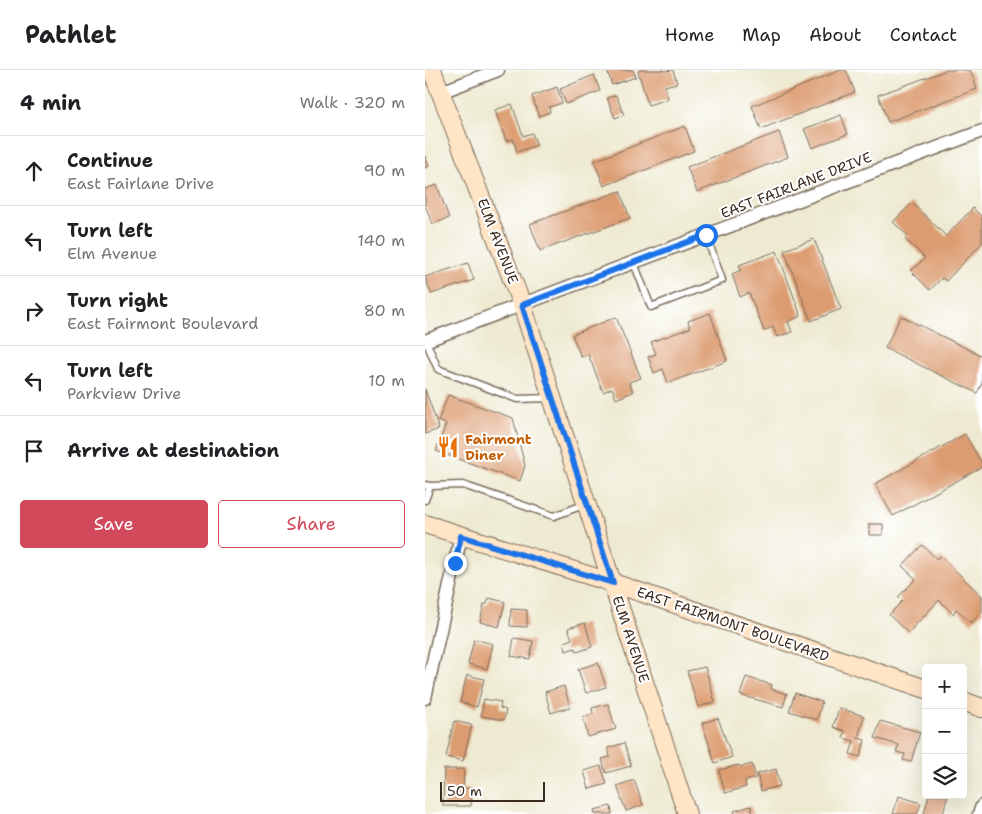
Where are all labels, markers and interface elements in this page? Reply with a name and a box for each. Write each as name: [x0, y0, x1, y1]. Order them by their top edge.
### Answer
text: Pathlet: [25, 19, 116, 51]
text: Home: [665, 23, 714, 47]
text: Map: [742, 23, 781, 47]
text: About: [809, 23, 862, 47]
text: Contact: [890, 23, 957, 47]
text: 4 min: [20, 89, 81, 117]
text: Walk · 320 m: [300, 92, 405, 113]
text: Continue: [67, 148, 153, 173]
street label: EAST FAIRLANE DRIVE: [718, 148, 874, 222]
icon: ahead: [20, 157, 48, 185]
text: 90 m: [364, 160, 405, 181]
text: East Fairlane Drive: [67, 173, 214, 194]
street label: ELM AVENUE: [473, 196, 523, 287]
text: Turn left: [67, 218, 153, 243]
route start: [695, 224, 718, 247]
icon: left: [20, 227, 48, 255]
text: 140 m: [358, 230, 405, 251]
text: Elm Avenue: [67, 243, 157, 264]
text: Turn right: [67, 288, 168, 313]
icon: right: [20, 297, 48, 325]
text: 80 m: [364, 300, 405, 321]
text: East Fairmont Boulevard: [67, 313, 258, 334]
text: Turn left: [67, 358, 153, 383]
icon: left: [20, 367, 48, 395]
text: 10 m: [368, 370, 405, 391]
text: Parkview Drive: [67, 383, 181, 404]
place label: Fairmont Diner: [465, 430, 532, 464]
restaurant icon: Fairmont Diner: [435, 434, 461, 460]
icon: arrive: [20, 437, 48, 465]
text: Arrive at destination: [67, 438, 279, 463]
button: Save: [20, 500, 208, 548]
button: Share: [218, 500, 405, 548]
route end: [444, 552, 467, 575]
street label: EAST FAIRMONT BOULEVARD: [634, 583, 832, 665]
street label: ELM AVENUE: [608, 593, 654, 685]
map controls: [922, 664, 967, 799]
button: +: [922, 664, 967, 709]
button: −: [922, 709, 967, 754]
button: layers: [922, 754, 967, 799]
scale bar: [440, 779, 545, 802]
text: 50 m: [447, 782, 482, 800]

